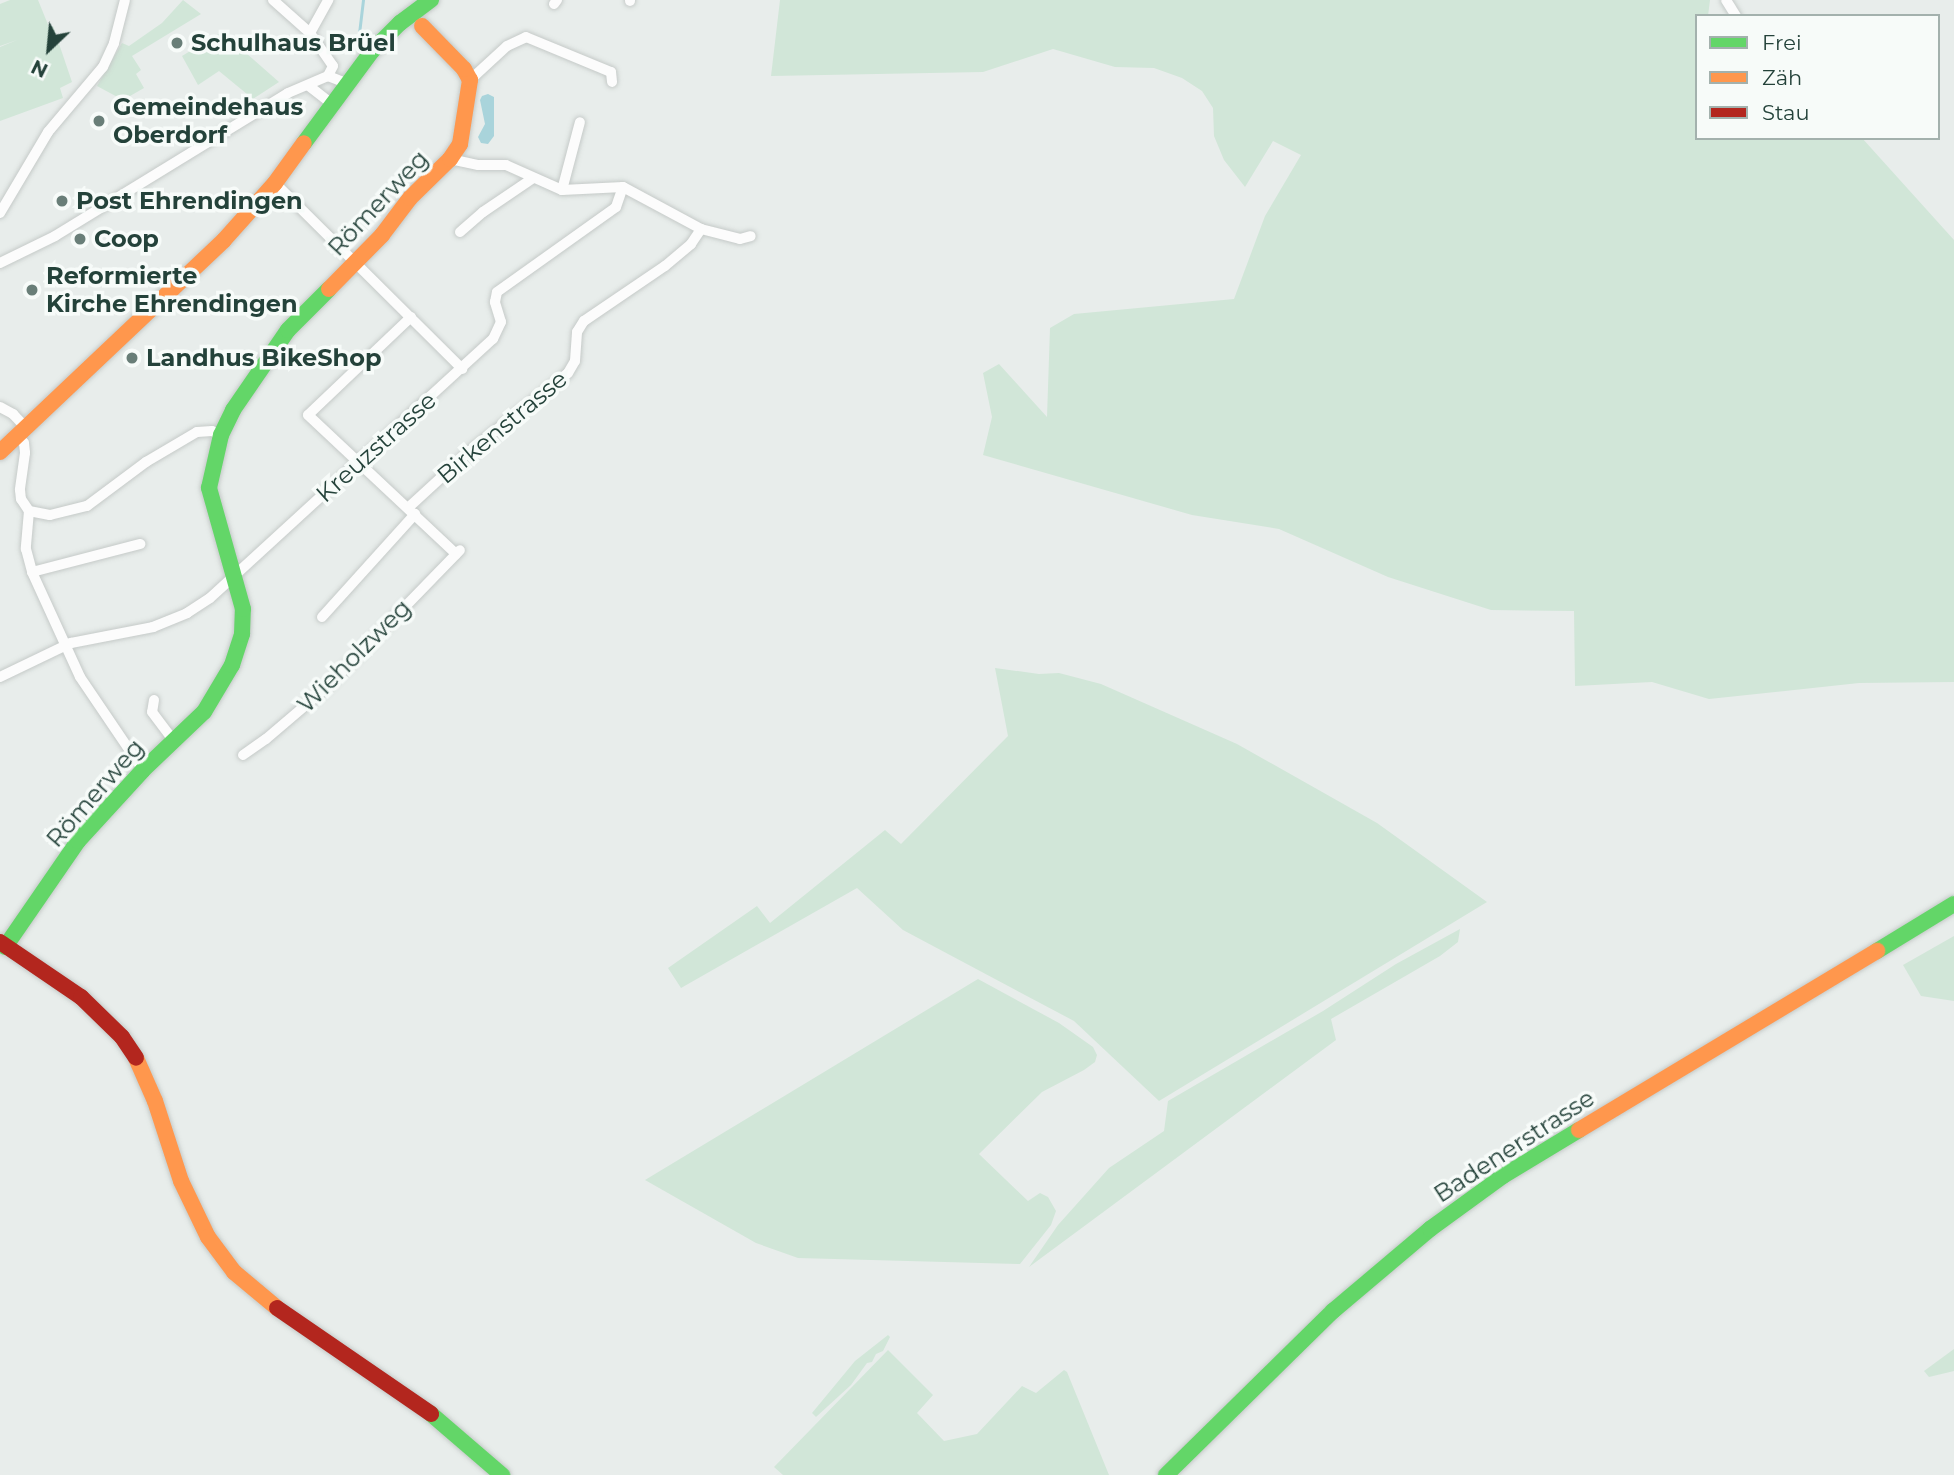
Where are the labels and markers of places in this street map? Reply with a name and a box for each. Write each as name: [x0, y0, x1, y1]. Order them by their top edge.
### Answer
place label: Schulhaus Brüel: [191, 29, 396, 57]
marker: Schulhaus Brüel: [169, 35, 185, 51]
place label: Gemeindehaus Oberdorf: [113, 93, 303, 149]
marker: Gemeindehaus Oberdorf: [91, 113, 107, 129]
place label: Post Ehrendingen: [76, 187, 303, 215]
marker: Post Ehrendingen: [54, 193, 70, 209]
place label: Coop: [94, 225, 159, 253]
marker: Coop: [72, 231, 88, 247]
place label: Reformierte Kirche Ehrendingen: [46, 262, 298, 318]
marker: Reformierte Kirche Ehrendingen: [24, 282, 40, 298]
place label: Landhus BikeShop: [146, 344, 381, 372]
marker: Landhus BikeShop: [124, 350, 140, 366]

